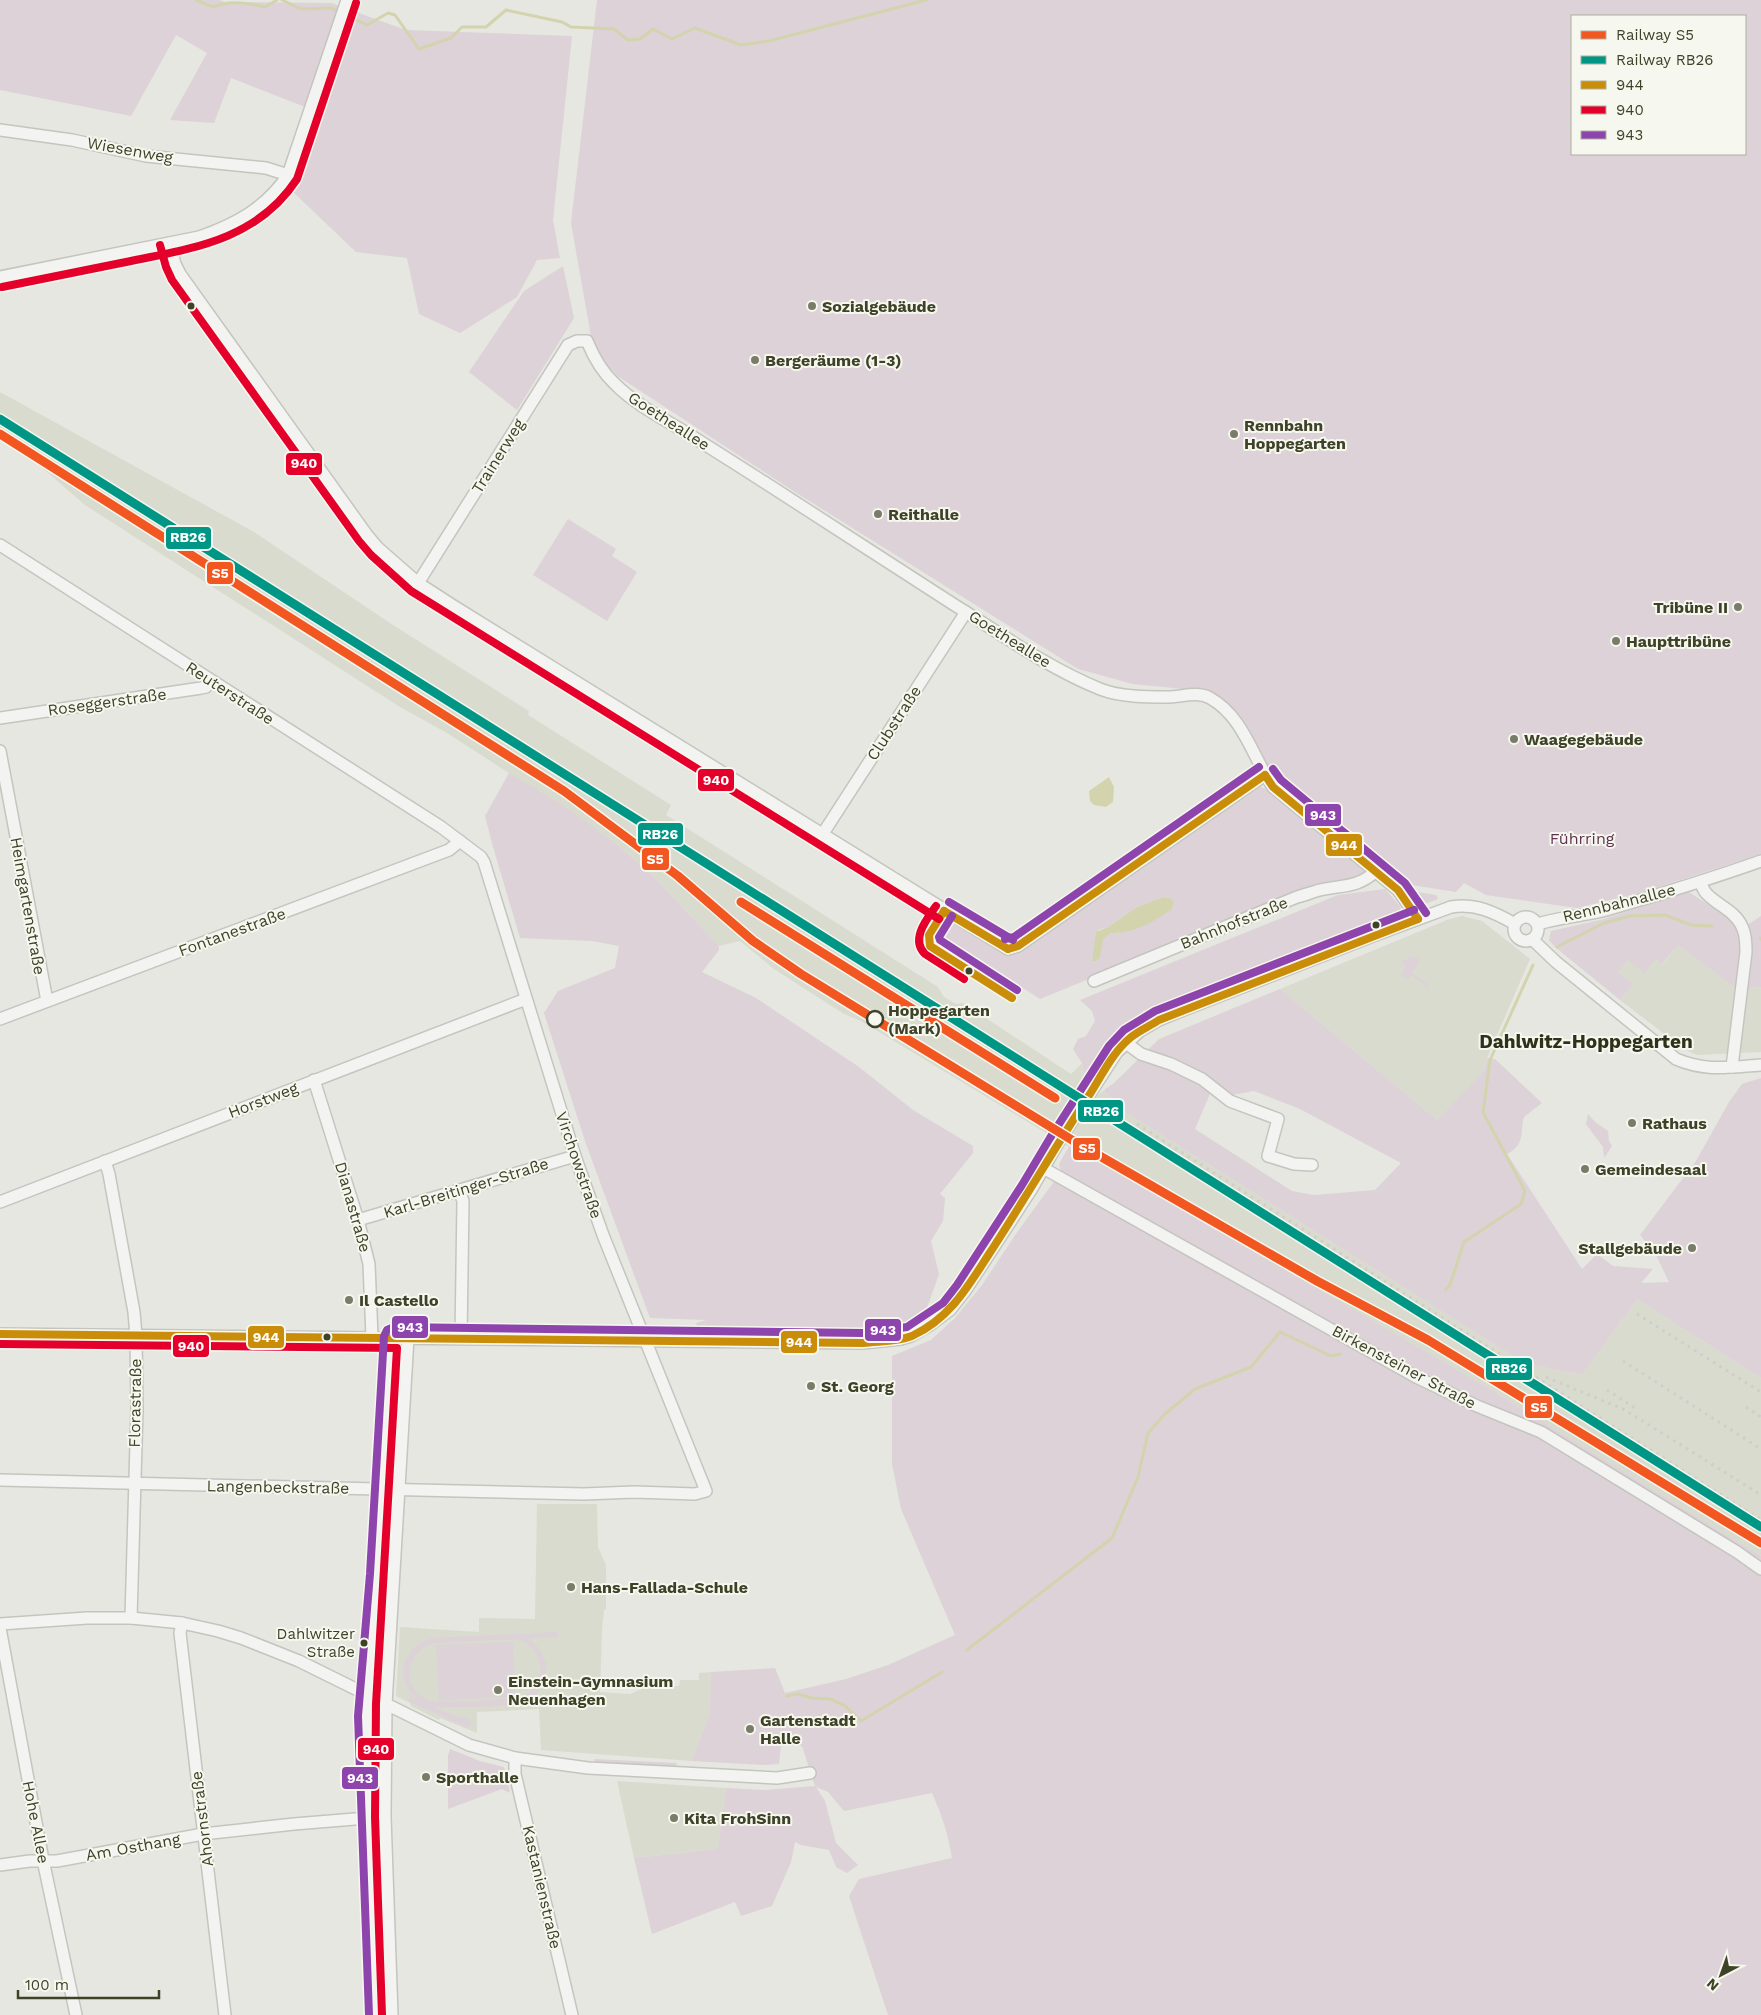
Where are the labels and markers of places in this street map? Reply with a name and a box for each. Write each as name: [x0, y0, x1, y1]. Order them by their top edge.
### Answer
place label: Sozialgebäude: [822, 297, 936, 316]
marker: Sozialgebäude: [806, 300, 818, 312]
unlabelled marker: [186, 301, 196, 311]
place label: Bergeräume (1-3): [765, 351, 902, 370]
marker: Bergeräume (1-3): [749, 354, 761, 366]
place label: Rennbahn Hoppegarten: [1244, 416, 1346, 453]
marker: Rennbahn Hoppegarten: [1228, 428, 1240, 440]
place label: Reithalle: [888, 505, 959, 524]
marker: Reithalle: [872, 508, 884, 520]
place label: Tribüne II: [1653, 598, 1728, 617]
marker: Tribüne II: [1732, 601, 1744, 613]
place label: Haupttribüne: [1626, 632, 1731, 651]
marker: Haupttribüne: [1610, 635, 1622, 647]
place label: Waagegebäude: [1524, 730, 1643, 749]
marker: Waagegebäude: [1508, 733, 1520, 745]
unlabelled marker: [1371, 920, 1381, 930]
unlabelled marker: [964, 966, 974, 976]
place label: Hoppegarten (Mark): [888, 1001, 990, 1038]
marker: Hoppegarten (Mark): [866, 1010, 884, 1028]
place label: Rathaus: [1642, 1114, 1707, 1133]
marker: Rathaus: [1626, 1117, 1638, 1129]
place label: Gemeindesaal: [1595, 1160, 1707, 1179]
marker: Gemeindesaal: [1579, 1163, 1591, 1175]
place label: Stallgebäude: [1578, 1239, 1682, 1258]
marker: Stallgebäude: [1686, 1242, 1698, 1254]
place label: Il Castello: [359, 1291, 439, 1310]
marker: Il Castello: [343, 1294, 355, 1306]
unlabelled marker: [322, 1332, 332, 1342]
place label: St. Georg: [821, 1377, 894, 1396]
marker: St. Georg: [805, 1380, 817, 1392]
place label: Hans-Fallada-Schule: [581, 1578, 748, 1597]
marker: Hans-Fallada-Schule: [565, 1581, 577, 1593]
place label: Dahlwitzer Straße: [277, 1625, 355, 1661]
marker: Dahlwitzer Straße: [359, 1638, 369, 1648]
place label: Einstein-Gymnasium Neuenhagen: [508, 1672, 673, 1709]
marker: Einstein-Gymnasium Neuenhagen: [492, 1684, 504, 1696]
place label: Gartenstadt Halle: [760, 1711, 856, 1748]
marker: Gartenstadt Halle: [744, 1723, 756, 1735]
place label: Sporthalle: [436, 1768, 519, 1787]
marker: Sporthalle: [420, 1771, 432, 1783]
place label: Kita FrohSinn: [684, 1809, 791, 1828]
marker: Kita FrohSinn: [668, 1812, 680, 1824]

